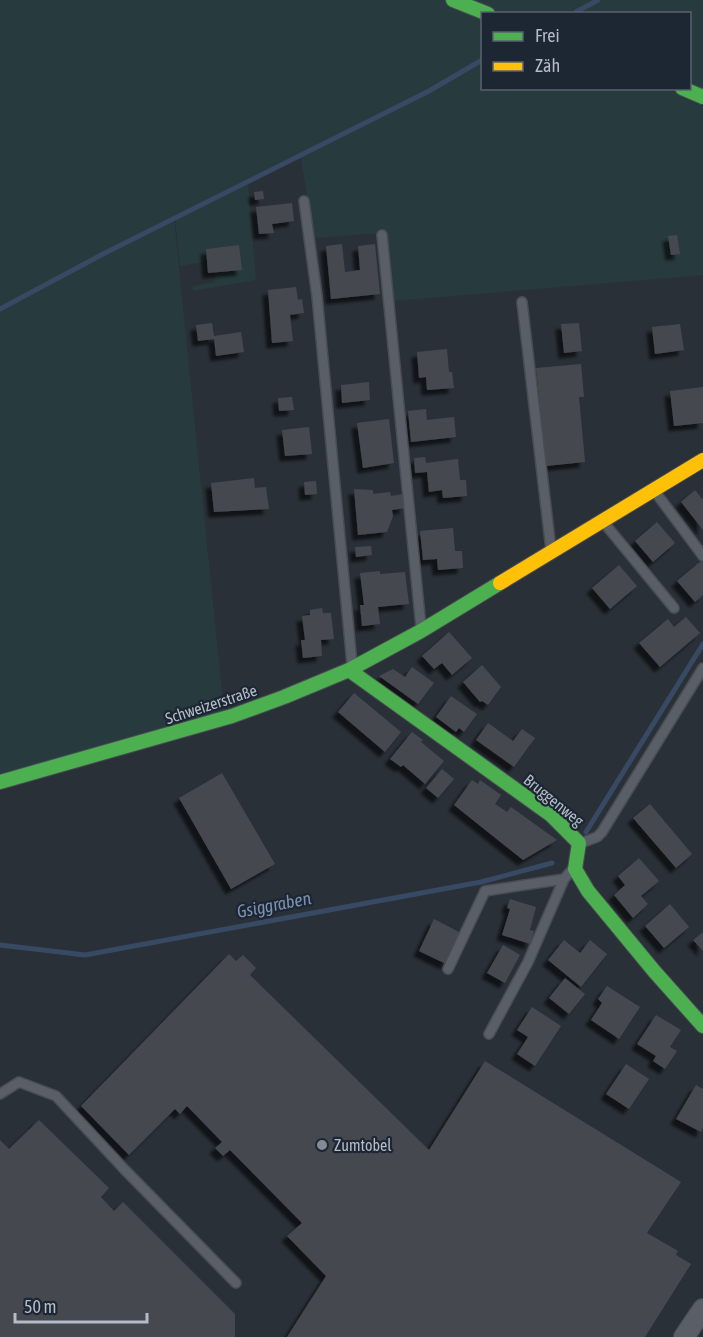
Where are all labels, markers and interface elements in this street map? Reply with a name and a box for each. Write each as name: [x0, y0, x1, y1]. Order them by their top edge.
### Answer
legend: [481, 12, 691, 90]
text: Frei: [535, 25, 560, 46]
text: Zäh: [535, 55, 560, 76]
street label: Schweizerstraße: [163, 681, 259, 727]
street label: Bruggenweg: [520, 770, 588, 830]
water label: Gsiggraben: [235, 887, 313, 922]
place label: Zumtobel: [334, 1136, 392, 1154]
marker: Zumtobel: [315, 1138, 329, 1152]
scale bar: [15, 1286, 147, 1324]
text: 50 m: [24, 1296, 56, 1317]

